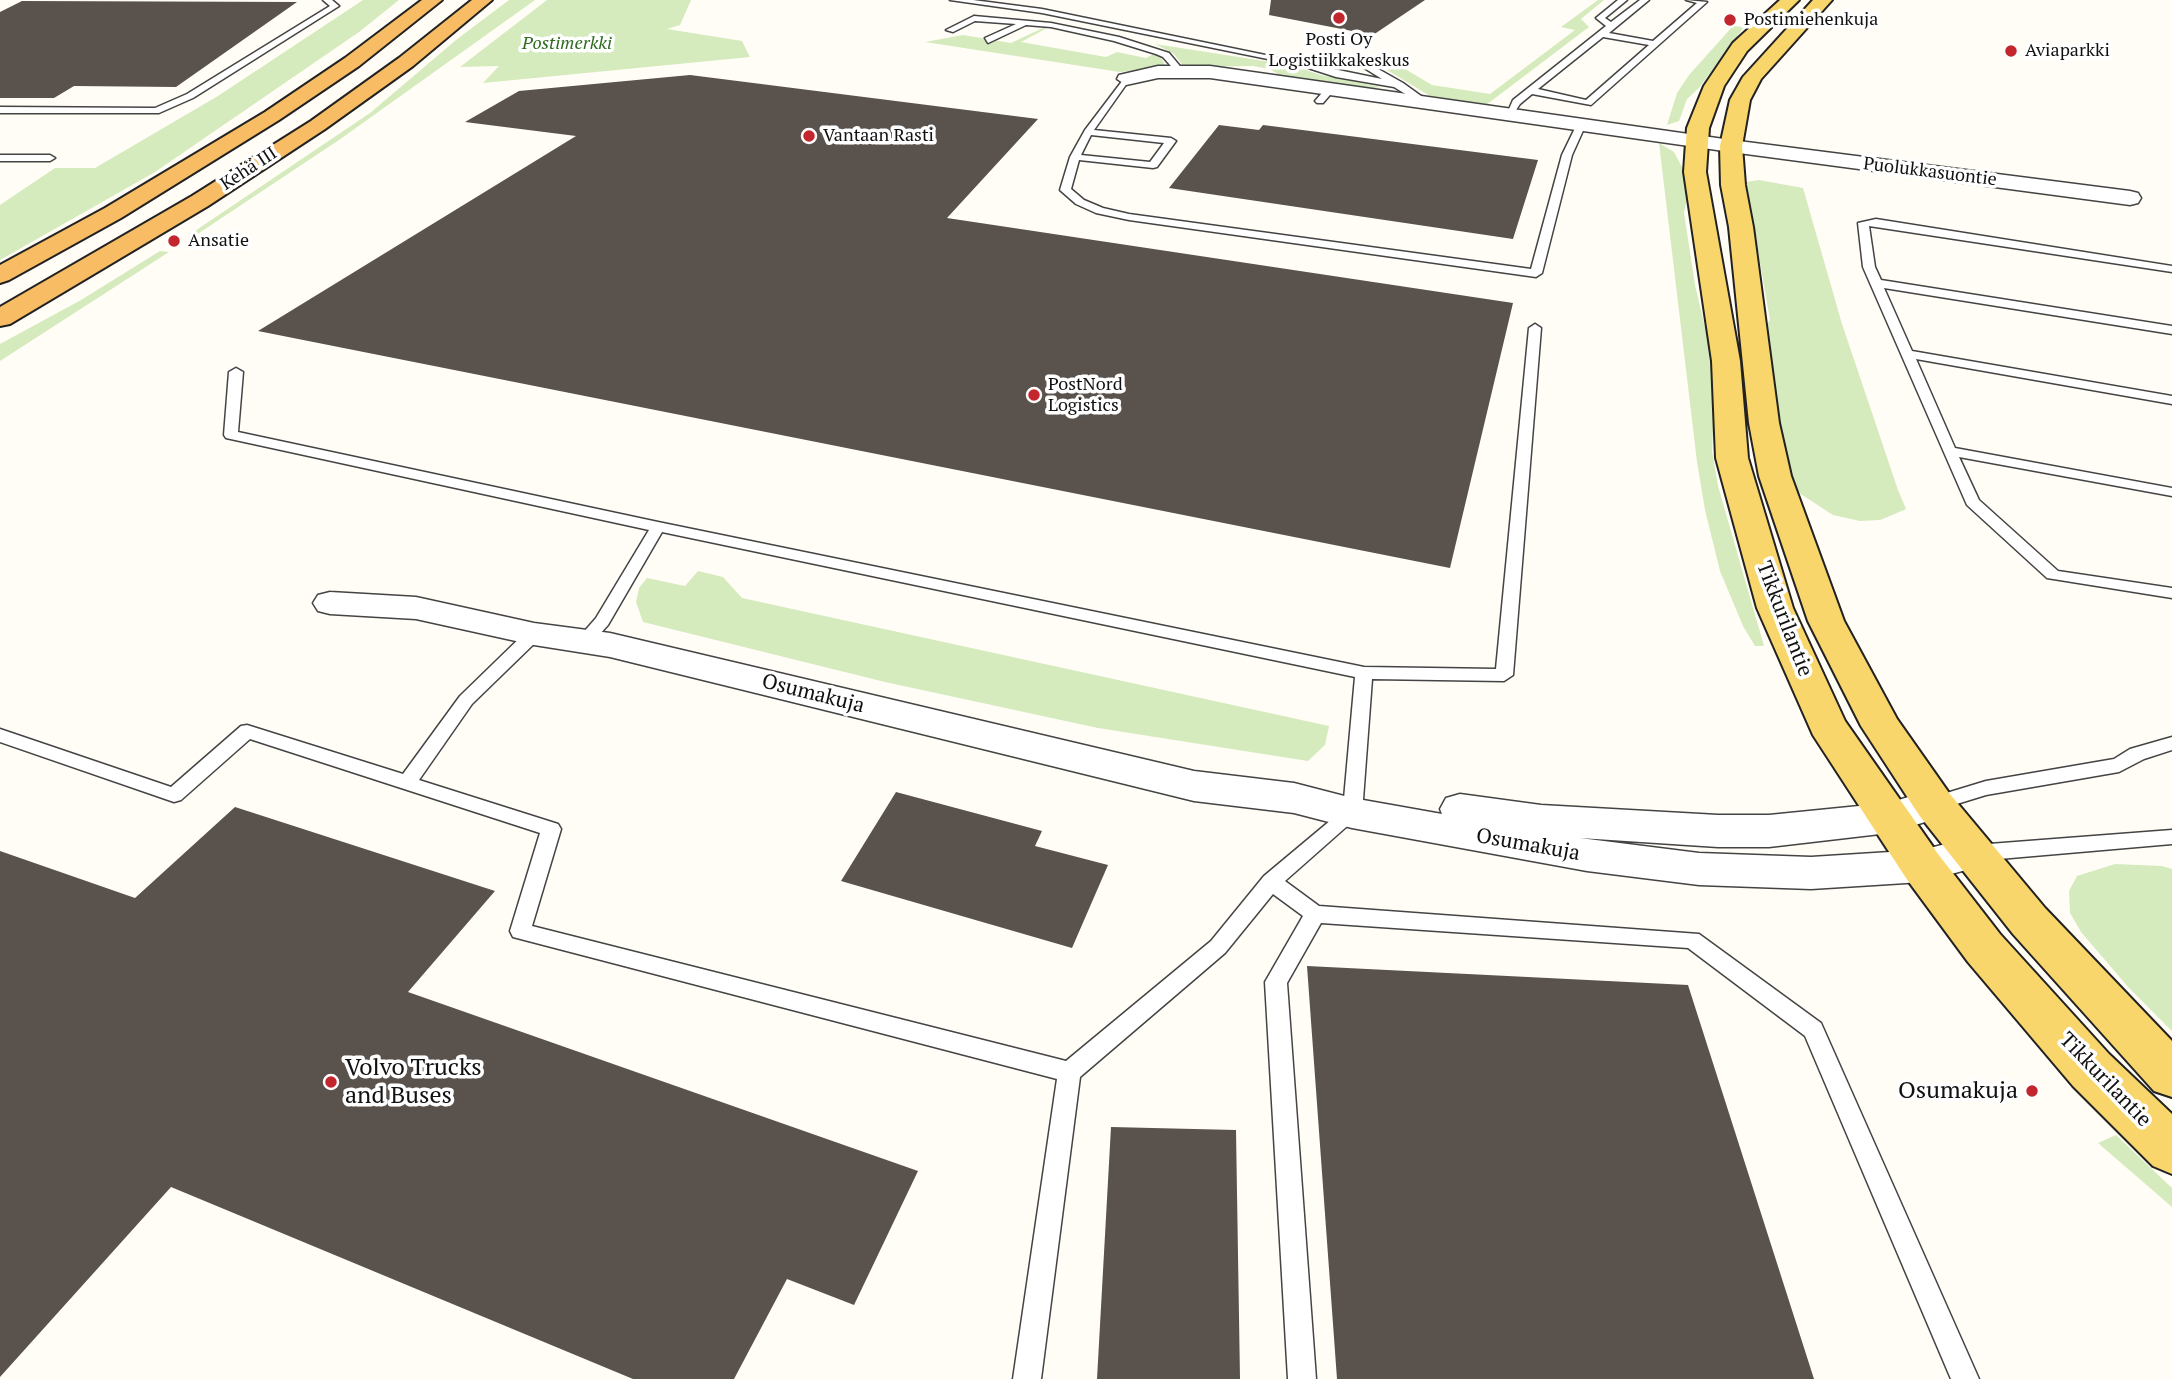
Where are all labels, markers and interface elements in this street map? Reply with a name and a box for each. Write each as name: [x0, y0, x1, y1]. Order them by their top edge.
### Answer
place label: Postimiehenkuja: [1744, 9, 1878, 31]
marker: Posti Oy Logistiikkakeskus: [1331, 10, 1347, 26]
marker: Postimiehenkuja: [1722, 12, 1738, 28]
place label: Posti Oy Logistiikkakeskus: [1268, 29, 1410, 72]
park label: Postimerkki: [522, 33, 612, 55]
place label: Aviaparkki: [2025, 40, 2110, 62]
marker: Aviaparkki: [2003, 43, 2019, 59]
place label: Vantaan Rasti: [823, 125, 934, 147]
marker: Vantaan Rasti: [801, 128, 817, 144]
street label: Kehä III: [217, 143, 281, 195]
street label: Puolukkasuontie: [1862, 153, 1998, 191]
place label: Ansatie: [188, 230, 249, 252]
marker: Ansatie: [166, 233, 182, 249]
place label: PostNord Logistics: [1048, 374, 1123, 416]
marker: PostNord Logistics: [1026, 387, 1042, 403]
street label: Tikkurilantie: [1750, 558, 1818, 680]
street label: Osumakuja: [759, 669, 867, 719]
street label: Osumakuja: [1474, 823, 1582, 867]
street label: Tikkurilantie: [2054, 1028, 2156, 1132]
place label: Volvo Trucks and Buses: [345, 1054, 482, 1110]
marker: Volvo Trucks and Buses: [323, 1074, 339, 1090]
place label: Osumakuja: [1898, 1077, 2018, 1105]
marker: Osumakuja: [2024, 1083, 2040, 1099]

